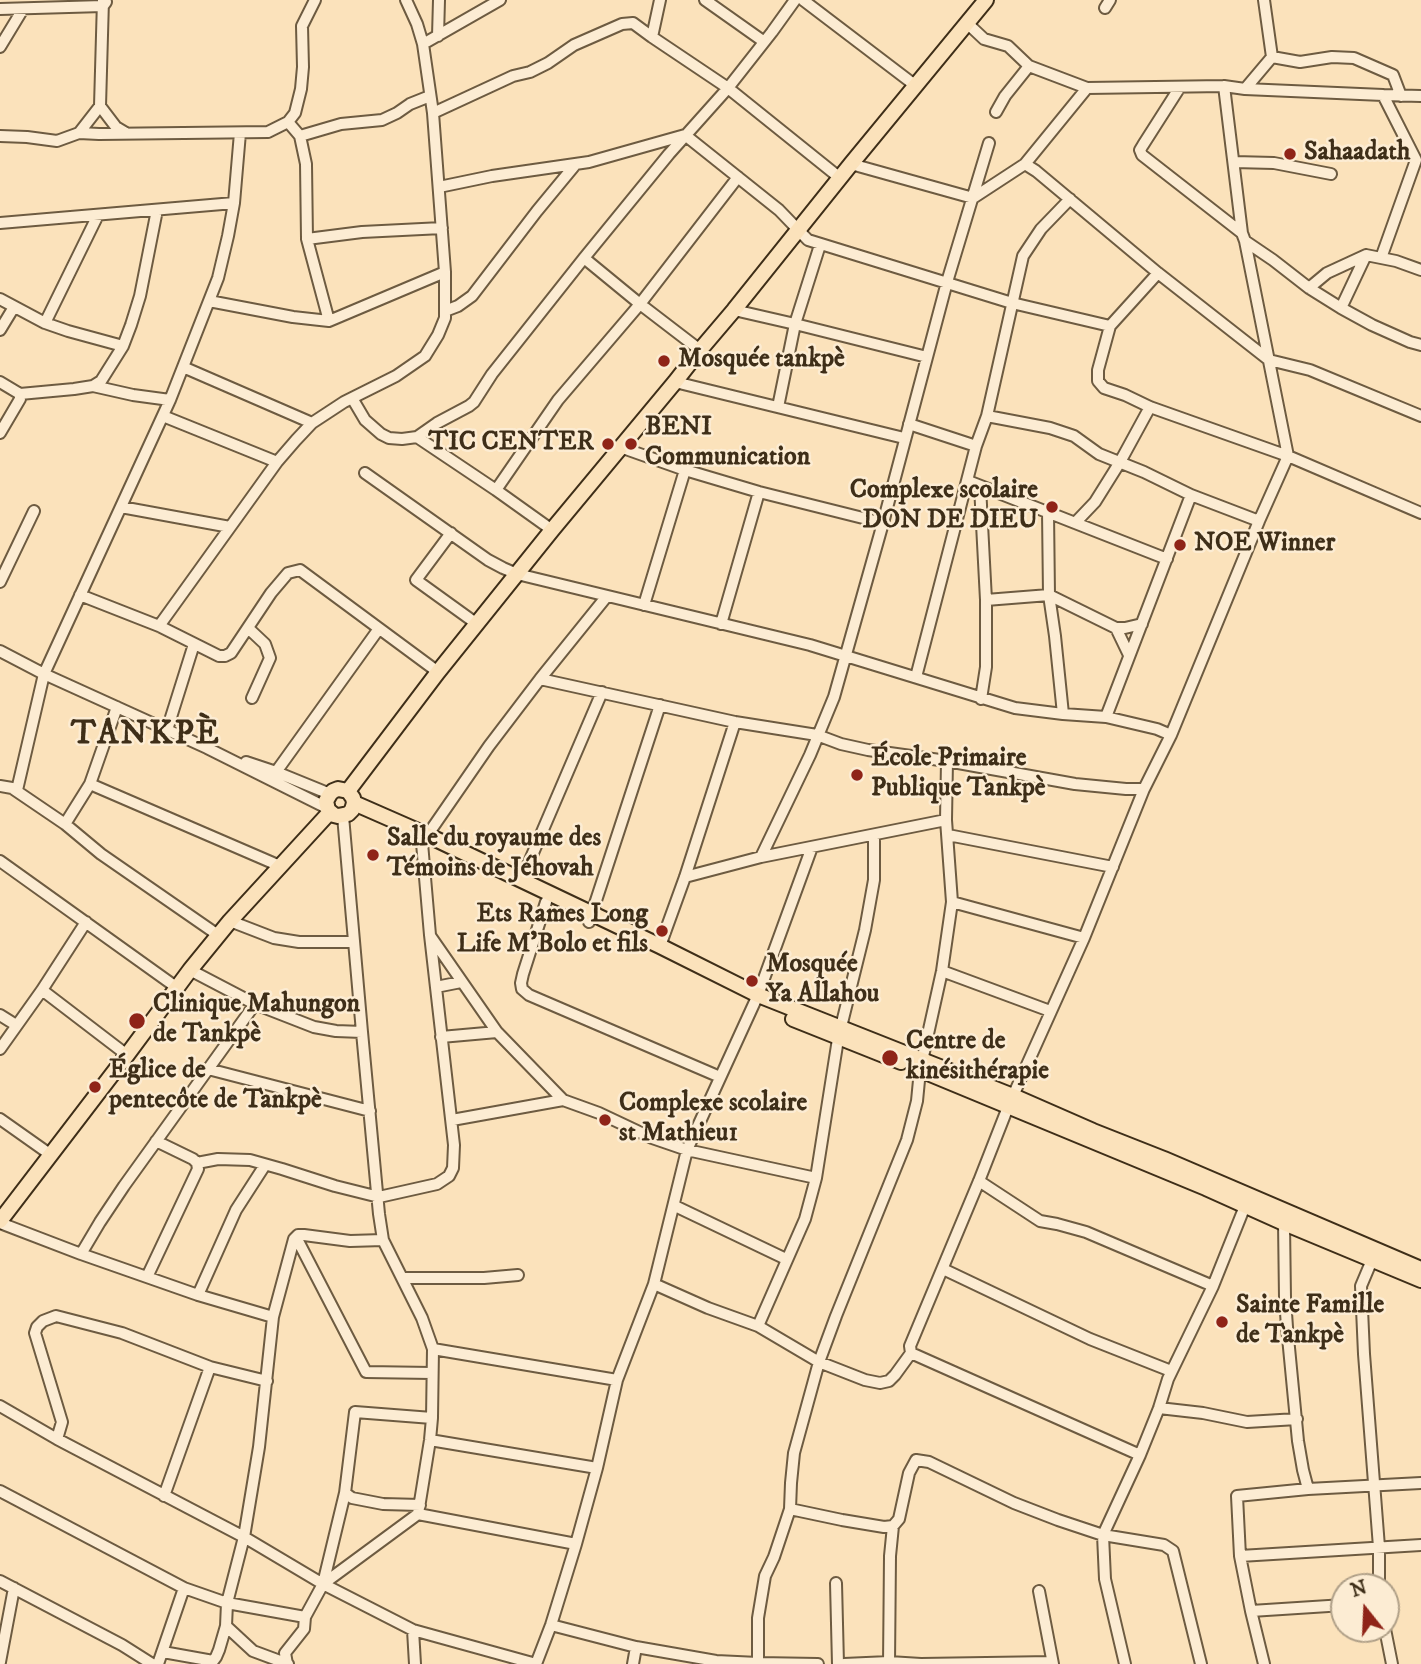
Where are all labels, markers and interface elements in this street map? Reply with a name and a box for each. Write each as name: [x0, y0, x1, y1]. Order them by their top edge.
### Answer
place label: Sahaadath: [1304, 138, 1410, 170]
marker: Sahaadath: [1282, 146, 1298, 162]
place label: Mosquée tankpè: [678, 345, 845, 377]
marker: Mosquée tankpè: [656, 353, 672, 369]
place label: BENI Communication: [645, 413, 810, 474]
place label: TIC CENTER: [429, 428, 594, 460]
marker: TIC CENTER: [600, 436, 616, 452]
marker: BENI Communication: [623, 436, 639, 452]
place label: Complexe scolaire DON DE DIEU: [850, 476, 1038, 538]
marker: Complexe scolaire DON DE DIEU: [1044, 499, 1060, 515]
place label: NOE Winner: [1194, 529, 1335, 561]
marker: NOE Winner: [1172, 537, 1188, 553]
district label: TANKPÈ: [72, 716, 220, 756]
place label: École Primaire Publique Tankpè: [871, 744, 1046, 806]
marker: École Primaire Publique Tankpè: [849, 767, 865, 783]
place label: Salle du royaume des Témoins de Jéhovah: [387, 824, 601, 886]
marker: Salle du royaume des Témoins de Jéhovah: [365, 847, 381, 863]
place label: Ets Rames Long Life M'Bolo et fils: [457, 900, 648, 962]
marker: Ets Rames Long Life M'Bolo et fils: [654, 923, 670, 939]
place label: Mosquée Ya Allahou: [766, 950, 879, 1012]
marker: Mosquée Ya Allahou: [744, 973, 760, 989]
place label: Clinique Mahungon de Tankpè: [153, 990, 360, 1052]
marker: Clinique Mahungon de Tankpè: [127, 1011, 147, 1031]
place label: Centre de kinésithérapie: [906, 1027, 1049, 1088]
marker: Centre de kinésithérapie: [880, 1048, 900, 1068]
place label: Églice de pentecôte de Tankpè: [109, 1056, 322, 1118]
marker: Églice de pentecôte de Tankpè: [87, 1079, 103, 1095]
place label: Complexe scolaire st Mathieu1: [619, 1089, 807, 1150]
marker: Complexe scolaire st Mathieu1: [597, 1112, 613, 1128]
place label: Sainte Famille de Tankpè: [1236, 1291, 1384, 1352]
marker: Sainte Famille de Tankpè: [1214, 1314, 1230, 1330]
north arrow: [1330, 1573, 1400, 1643]
text: N: [1348, 1576, 1370, 1603]

